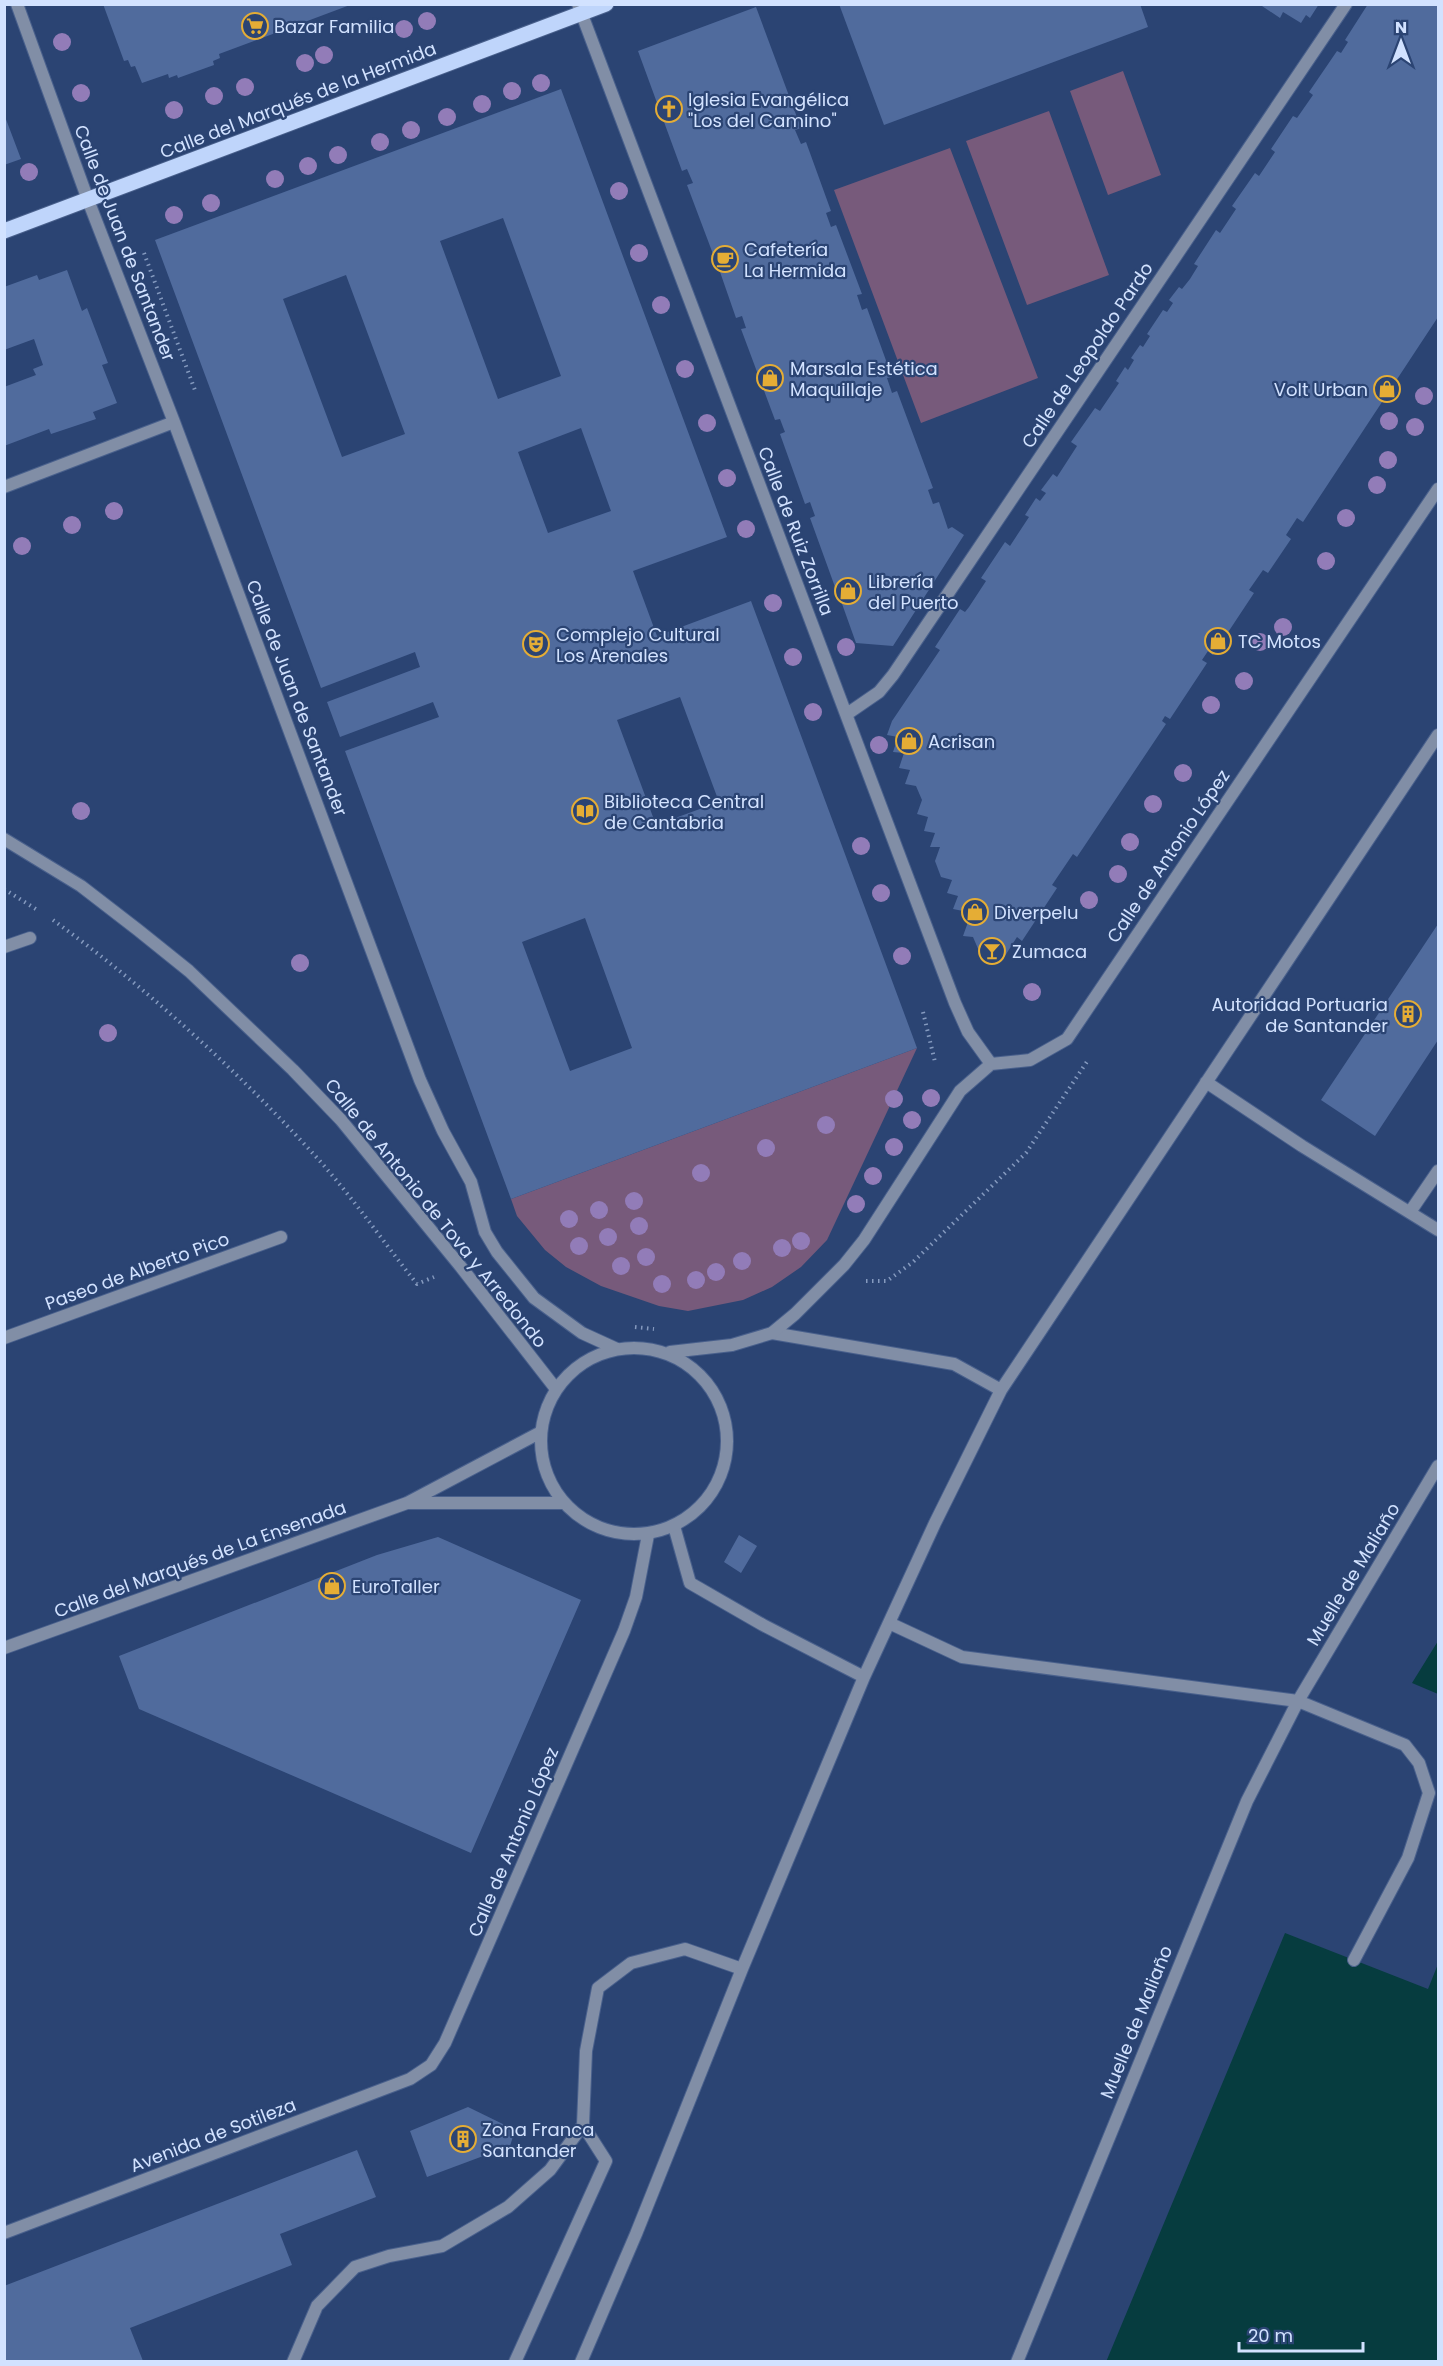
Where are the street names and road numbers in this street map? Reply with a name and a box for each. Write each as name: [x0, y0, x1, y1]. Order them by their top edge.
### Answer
street label: Calle del Marqués de la Hermida: [156, 36, 440, 164]
street label: Calle de Juan de Santander: [68, 121, 182, 365]
street label: Calle de Leopoldo Pardo: [1015, 257, 1159, 453]
street label: Calle de Ruiz Zorrilla: [752, 443, 840, 619]
street label: Calle de Juan de Santander: [240, 576, 354, 820]
street label: Calle de Antonio López: [1101, 765, 1235, 947]
street label: Calle de Antonio de Tova y Arredondo: [319, 1073, 553, 1353]
street label: Paseo de Alberto Pico: [41, 1226, 233, 1316]
street label: Calle del Marqués de La Ensenada: [50, 1494, 350, 1624]
street label: Muelle de Maliaño: [1300, 1498, 1406, 1650]
street label: Calle de Antonio López: [462, 1743, 564, 1941]
street label: Muelle de Maliaño: [1094, 1942, 1178, 2102]
street label: Avenida de Sotileza: [127, 2092, 299, 2178]

